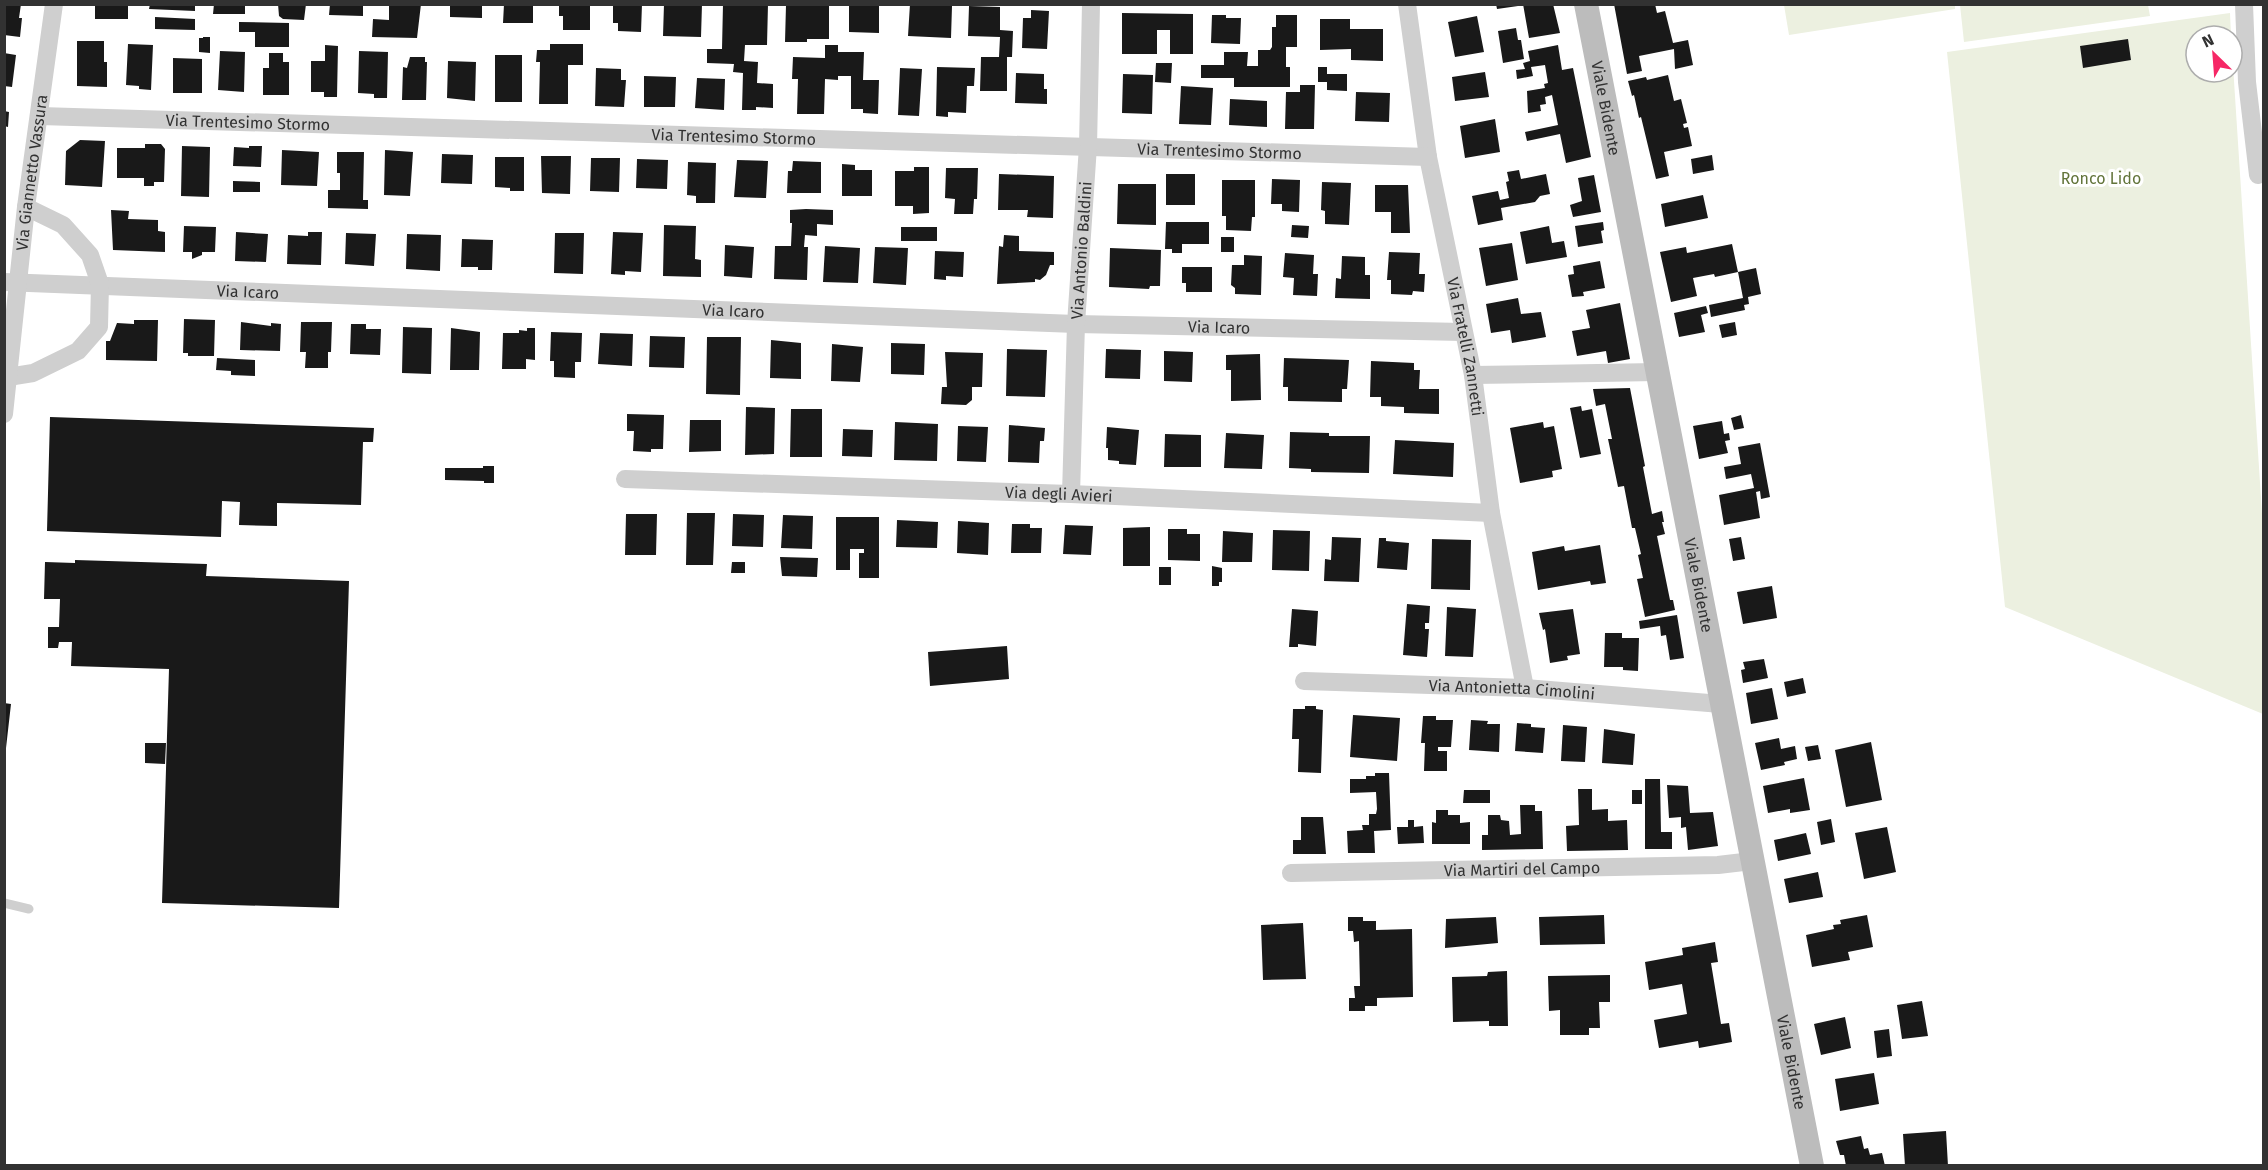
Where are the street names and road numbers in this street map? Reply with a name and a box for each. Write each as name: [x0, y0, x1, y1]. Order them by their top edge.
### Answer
street label: Viale Bidente: [1587, 59, 1624, 157]
street label: Via Giannetto Vassura: [12, 93, 51, 252]
street label: Via Trentesimo Stormo: [165, 111, 330, 135]
street label: Via Trentesimo Stormo: [651, 125, 816, 149]
street label: Via Trentesimo Stormo: [1137, 139, 1302, 163]
street label: Via Antonio Baldini: [1067, 181, 1096, 320]
street label: Via Fratelli Zannetti: [1443, 276, 1487, 417]
street label: Via Icaro: [216, 281, 279, 303]
street label: Via Icaro: [702, 300, 765, 322]
street label: Via Icaro: [1188, 317, 1251, 338]
street label: Via degli Avieri: [1005, 483, 1113, 506]
street label: Viale Bidente: [1680, 536, 1717, 634]
street label: Via Antonietta Cimolini: [1428, 676, 1596, 704]
street label: Via Martiri del Campo: [1444, 858, 1600, 880]
street label: Viale Bidente: [1773, 1013, 1810, 1111]

